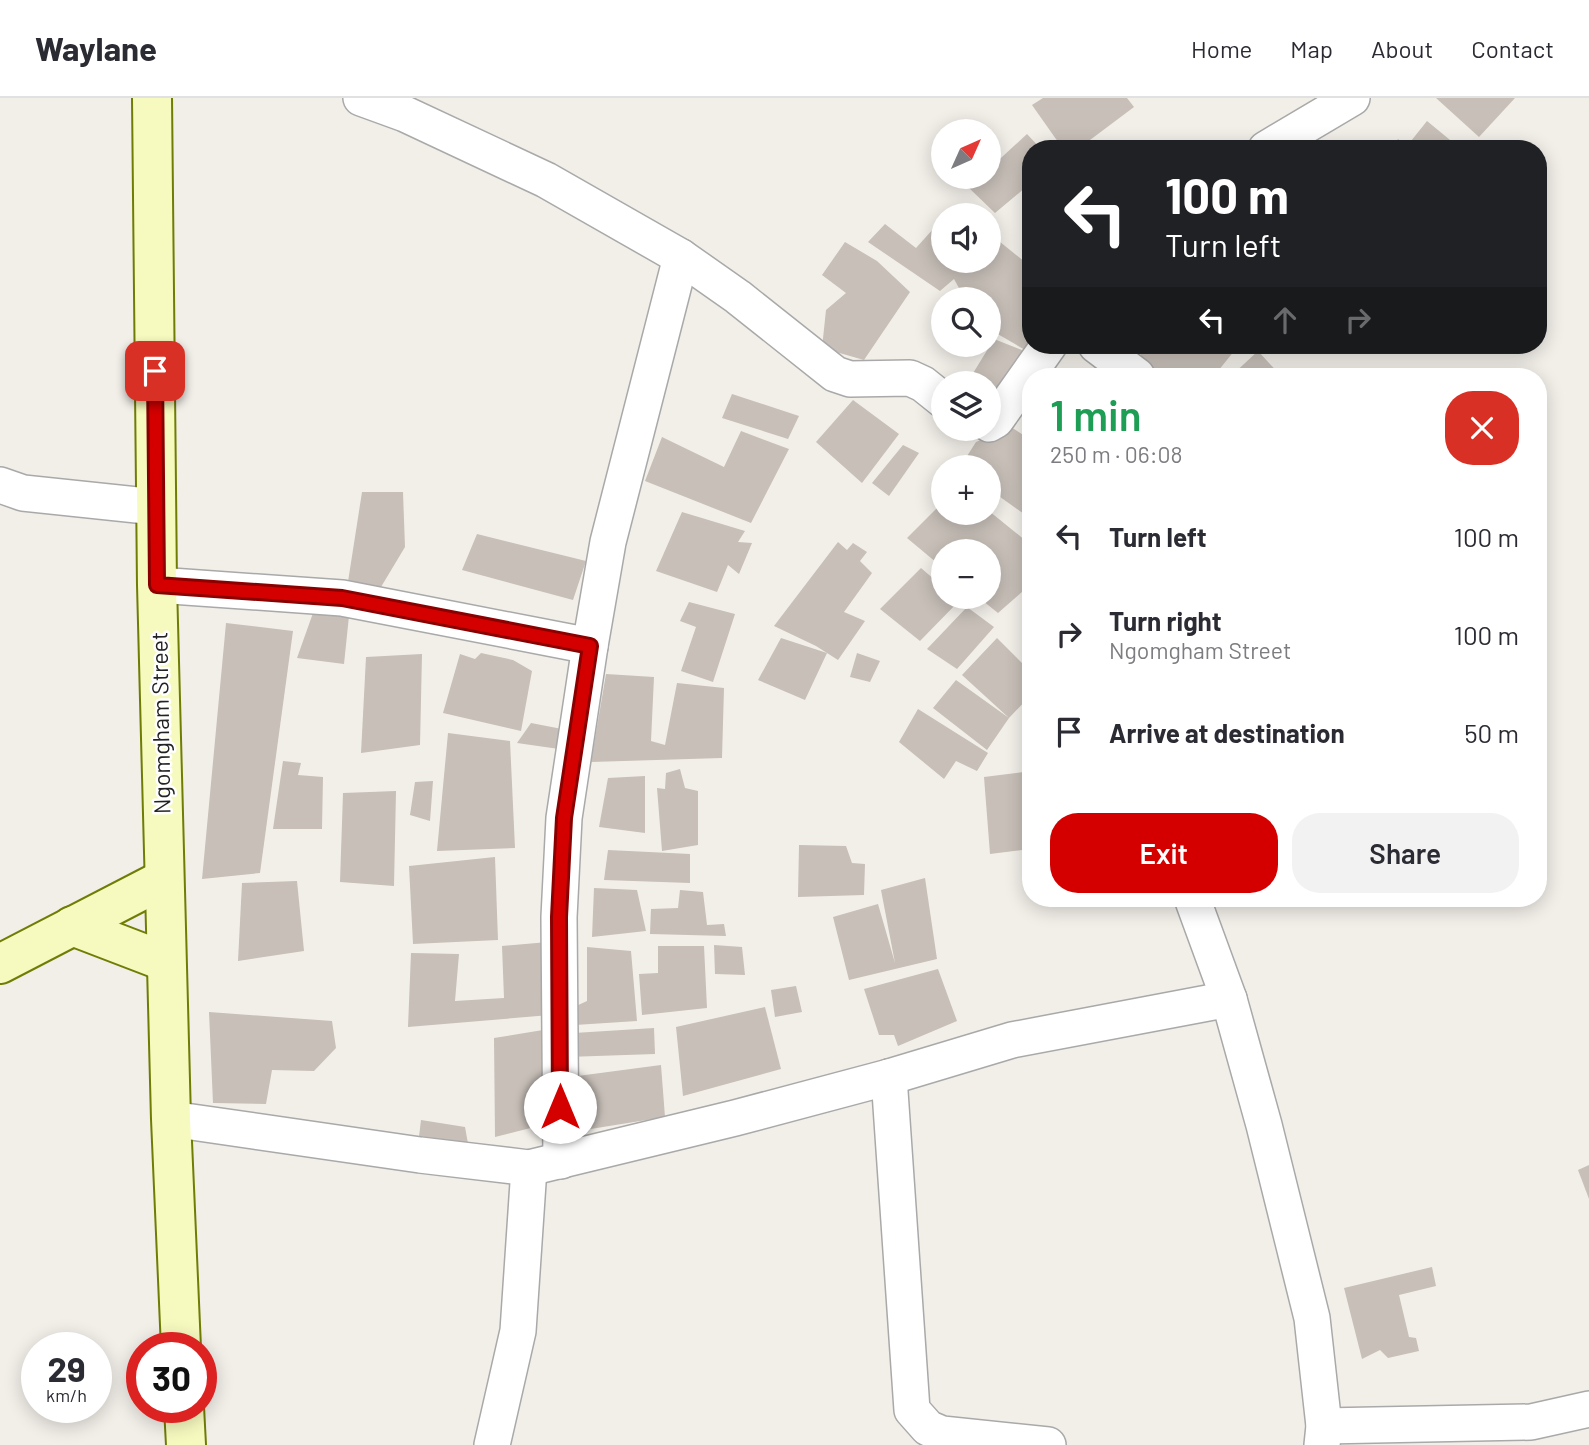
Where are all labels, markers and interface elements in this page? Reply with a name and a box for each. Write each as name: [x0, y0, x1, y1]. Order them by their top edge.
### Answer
text: Waylane: [35, 28, 157, 68]
text: Home: [1191, 34, 1252, 63]
text: Map: [1290, 34, 1333, 63]
text: About: [1371, 34, 1433, 63]
text: Contact: [1471, 34, 1554, 63]
north arrow: [931, 119, 1001, 189]
map controls: [931, 119, 1001, 609]
text: 100 m: [1165, 165, 1289, 224]
icon: left: [1050, 168, 1141, 259]
button: sound: [931, 203, 1001, 273]
text: Turn left: [1165, 225, 1282, 263]
button: search: [931, 287, 1001, 357]
icon: left: [1193, 301, 1231, 339]
icon: ahead: [1266, 301, 1304, 339]
icon: right: [1339, 301, 1377, 339]
pin: [125, 341, 185, 401]
icon: arrive: [136, 352, 174, 390]
button: layers: [931, 371, 1001, 441]
text: 1 min: [1050, 389, 1142, 439]
button: close: [1445, 391, 1519, 465]
text: 250 m · 06:08: [1050, 440, 1182, 468]
button: +: [931, 455, 1001, 525]
icon: left: [1050, 517, 1088, 555]
text: Turn left: [1109, 521, 1207, 552]
text: 100 m: [1454, 521, 1519, 552]
button: −: [931, 539, 1001, 609]
text: Turn right: [1109, 605, 1222, 636]
icon: right: [1050, 615, 1088, 653]
text: 100 m: [1454, 619, 1519, 650]
street label: Ngomgham Street: [144, 632, 176, 814]
text: Ngomgham Street: [1109, 636, 1291, 664]
icon: arrive: [1050, 713, 1088, 751]
text: Arrive at destination: [1109, 717, 1345, 748]
text: 50 m: [1464, 717, 1519, 748]
button: Exit: [1050, 813, 1278, 893]
button: Share: [1292, 813, 1519, 893]
position arrow: [523, 1070, 597, 1144]
speed limit sign: 30: [126, 1332, 217, 1423]
text: 29: [47, 1347, 86, 1389]
text: km/h: [46, 1384, 87, 1406]

